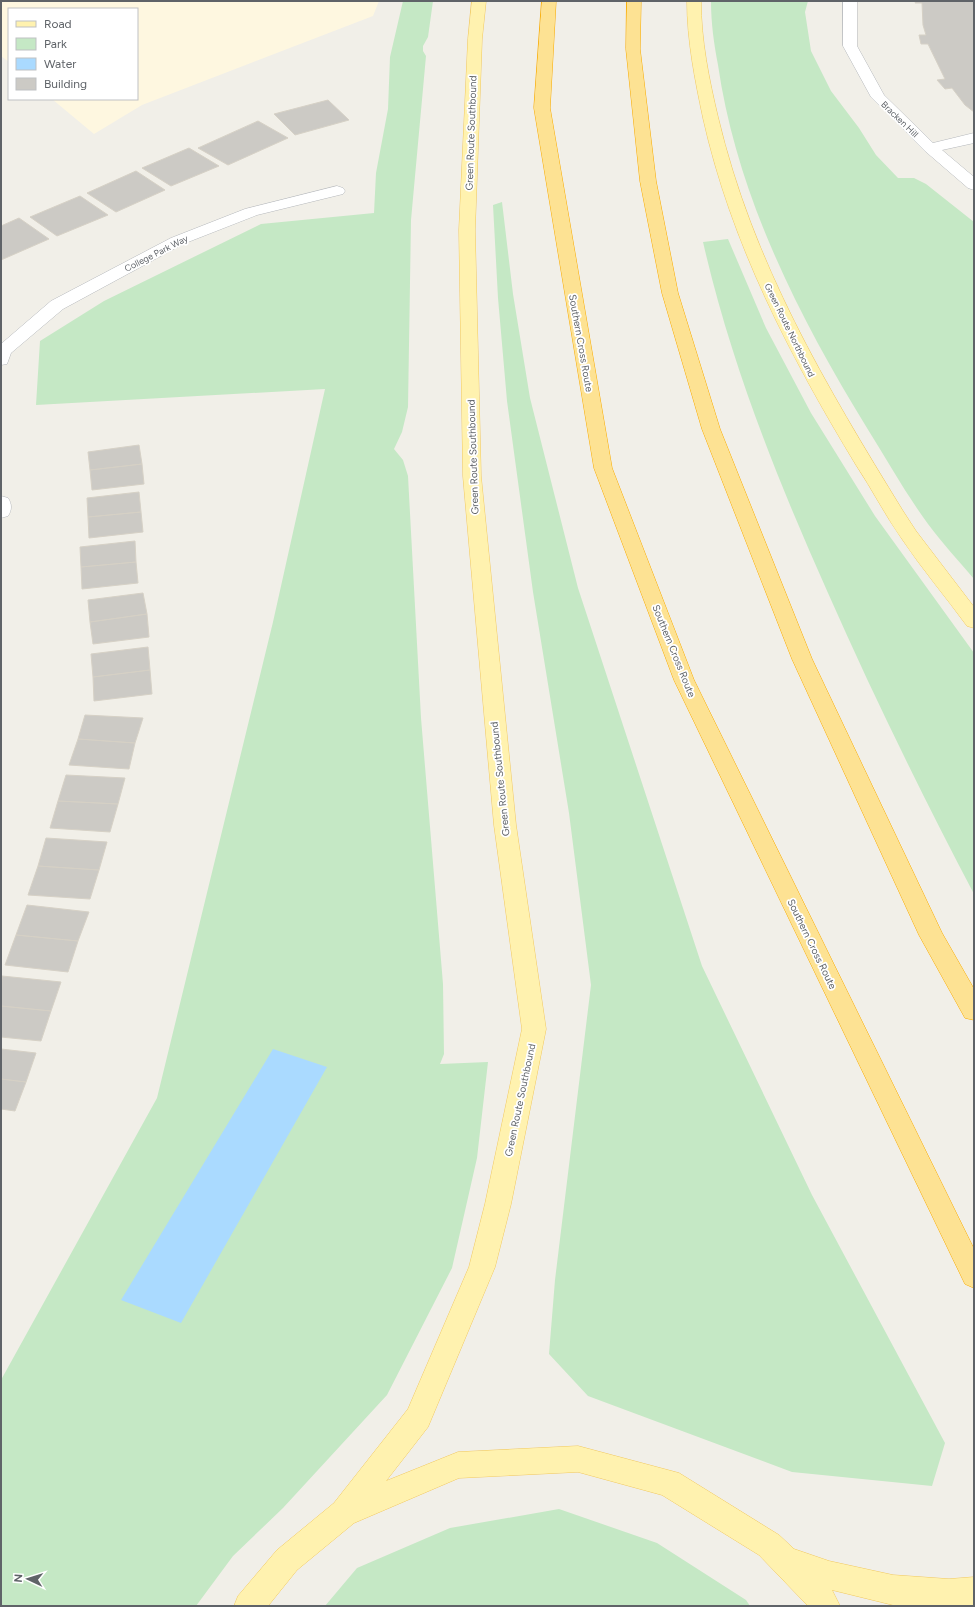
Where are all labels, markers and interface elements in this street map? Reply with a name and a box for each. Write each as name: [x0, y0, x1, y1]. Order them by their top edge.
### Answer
legend: [8, 8, 138, 100]
text: Road: [44, 17, 72, 31]
text: Park: [44, 37, 67, 51]
text: Water: [44, 57, 76, 71]
street label: Green Route Southbound: [462, 75, 480, 191]
text: Building: [44, 77, 87, 91]
street label: Bracken Hill: [879, 99, 921, 139]
street label: College Park Way: [122, 232, 190, 274]
street label: Green Route Northbound: [763, 281, 817, 379]
street label: Southern Cross Route: [566, 293, 596, 393]
street label: Green Route Southbound: [464, 399, 482, 515]
street label: Southern Cross Route: [649, 603, 699, 700]
street label: Green Route Southbound: [488, 721, 512, 837]
street label: Southern Cross Route: [784, 897, 840, 992]
street label: Green Route Southbound: [502, 1042, 538, 1158]
north arrow: [8, 1559, 48, 1599]
text: N: [12, 1574, 25, 1583]

